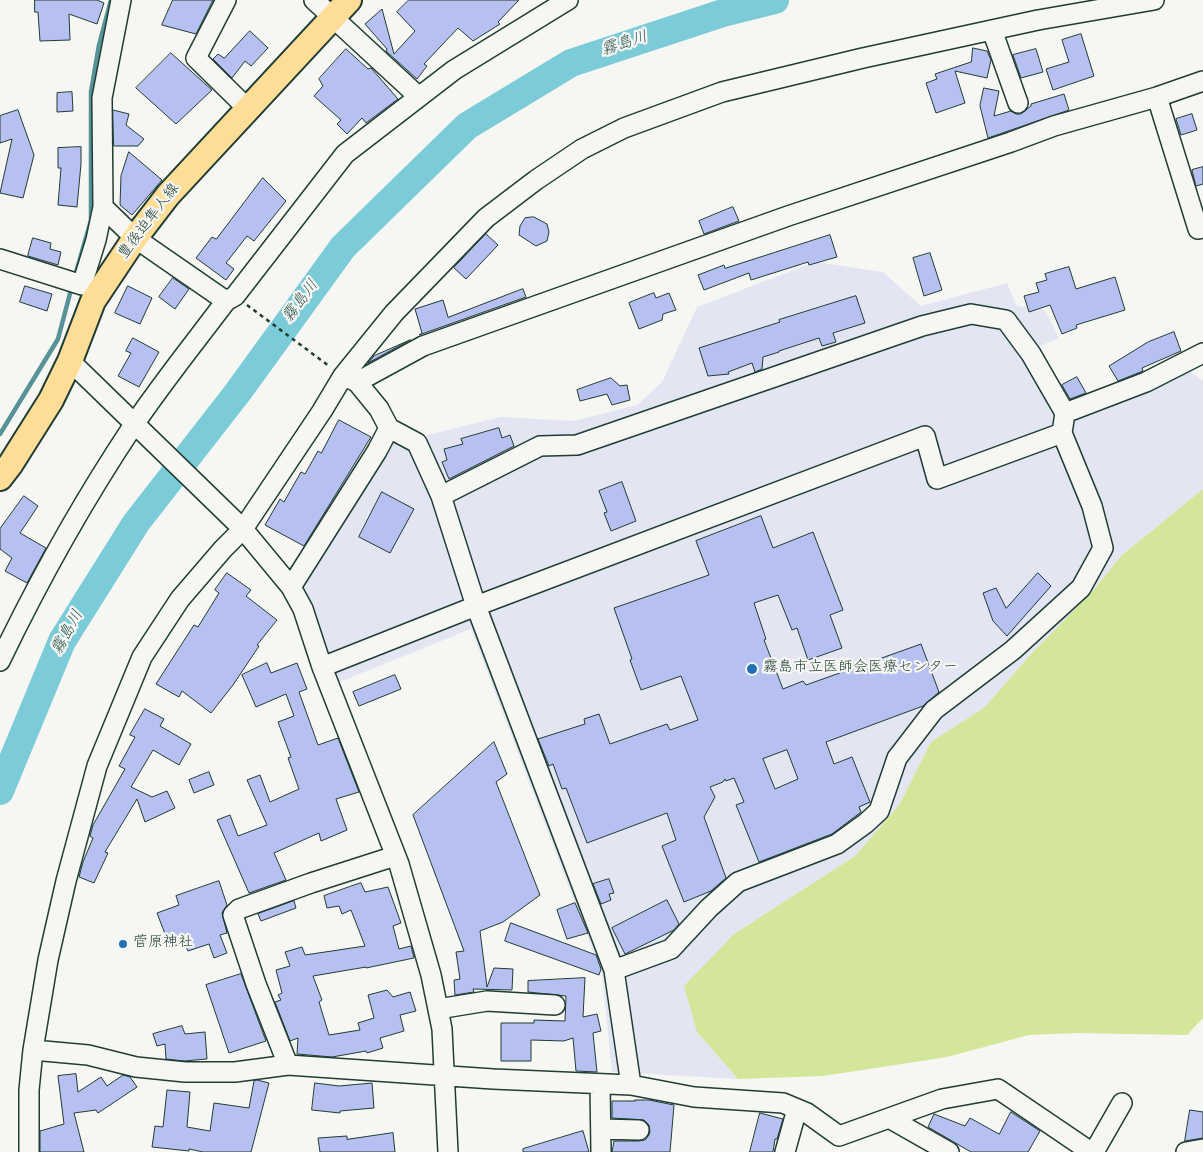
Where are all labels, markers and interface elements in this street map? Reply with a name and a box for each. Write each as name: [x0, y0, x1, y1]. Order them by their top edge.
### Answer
water label: 霧島川: [599, 28, 651, 62]
street label: 豊後迫隼人線: [116, 181, 184, 263]
water label: 霧島川: [280, 277, 324, 327]
water label: 霧島川: [49, 607, 89, 659]
place label: 霧島市立医師会医療センター: [763, 660, 958, 678]
marker: 霧島市立医師会医療センター: [745, 662, 759, 676]
place label: 菅原神社: [133, 935, 193, 953]
marker: 菅原神社: [117, 938, 129, 950]

